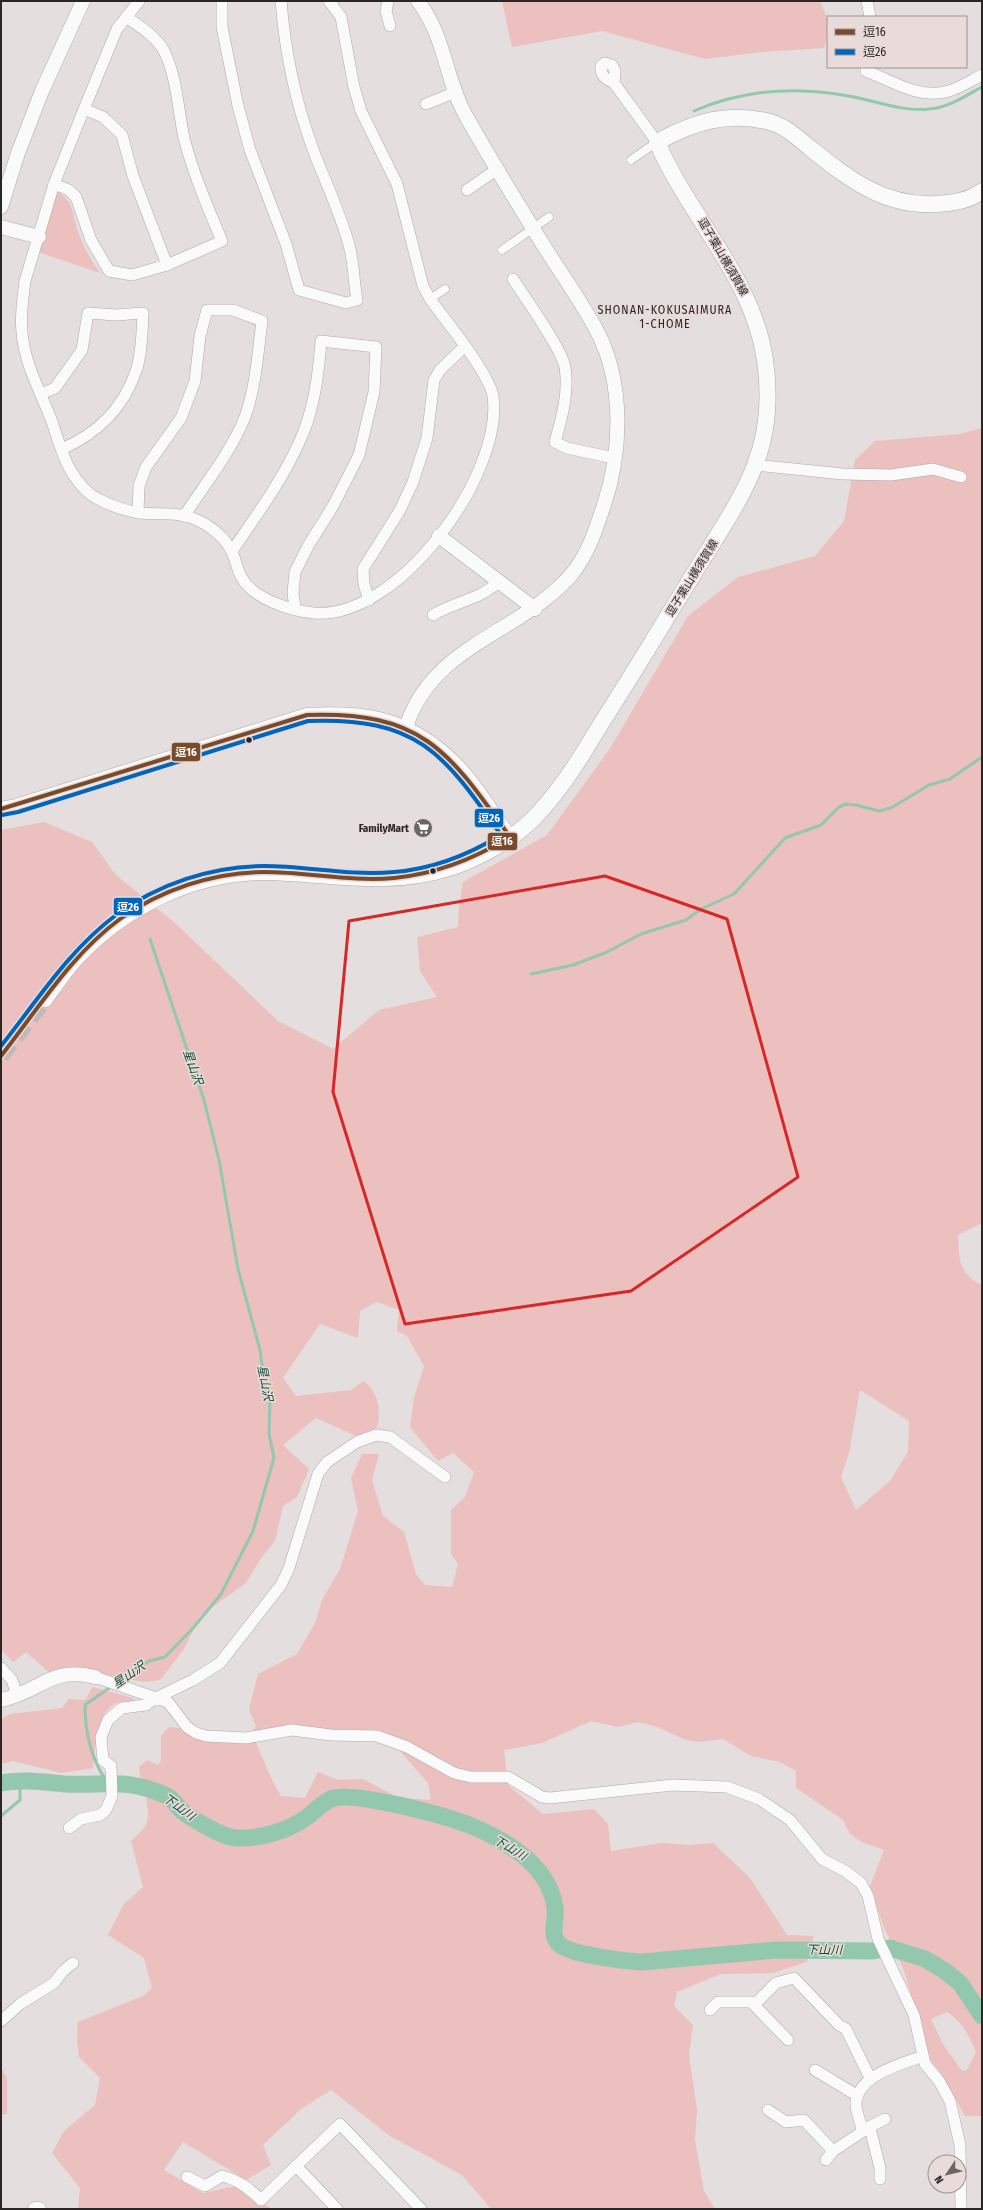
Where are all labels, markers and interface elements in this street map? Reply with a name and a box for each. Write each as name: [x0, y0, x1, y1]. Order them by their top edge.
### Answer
legend: [827, 16, 967, 68]
text: 逗16: [863, 25, 886, 39]
text: 逗26: [863, 45, 886, 59]
street label: 逗子葉山横須賀線: [695, 216, 751, 298]
district label: SHONAN-KOKUSAIMURA 1-CHOME: [598, 303, 732, 331]
street label: 逗子葉山横須賀線: [663, 537, 721, 619]
unlabelled marker: [244, 735, 254, 745]
line badge: 逗16: [171, 742, 201, 762]
text: 逗16: [175, 746, 197, 759]
line badge: 逗26: [474, 808, 504, 828]
text: 逗26: [478, 812, 500, 825]
supermarket icon: FamilyMart: [412, 817, 434, 839]
place label: FamilyMart: [359, 822, 409, 835]
line badge: 逗16: [487, 832, 518, 851]
text: 逗16: [491, 835, 513, 848]
unlabelled marker: [428, 866, 438, 876]
line badge: 逗26: [113, 897, 143, 916]
text: 逗26: [117, 901, 139, 914]
water label: 星山沢: [181, 1048, 206, 1088]
water label: 星山沢: [255, 1364, 276, 1404]
water label: 星山沢: [110, 1658, 149, 1691]
water label: 下山川: [160, 1791, 199, 1824]
water label: 下山川: [491, 1833, 531, 1864]
water label: 下山川: [806, 1943, 844, 1957]
north arrow: [927, 2154, 967, 2194]
text: N: [932, 2173, 946, 2186]

